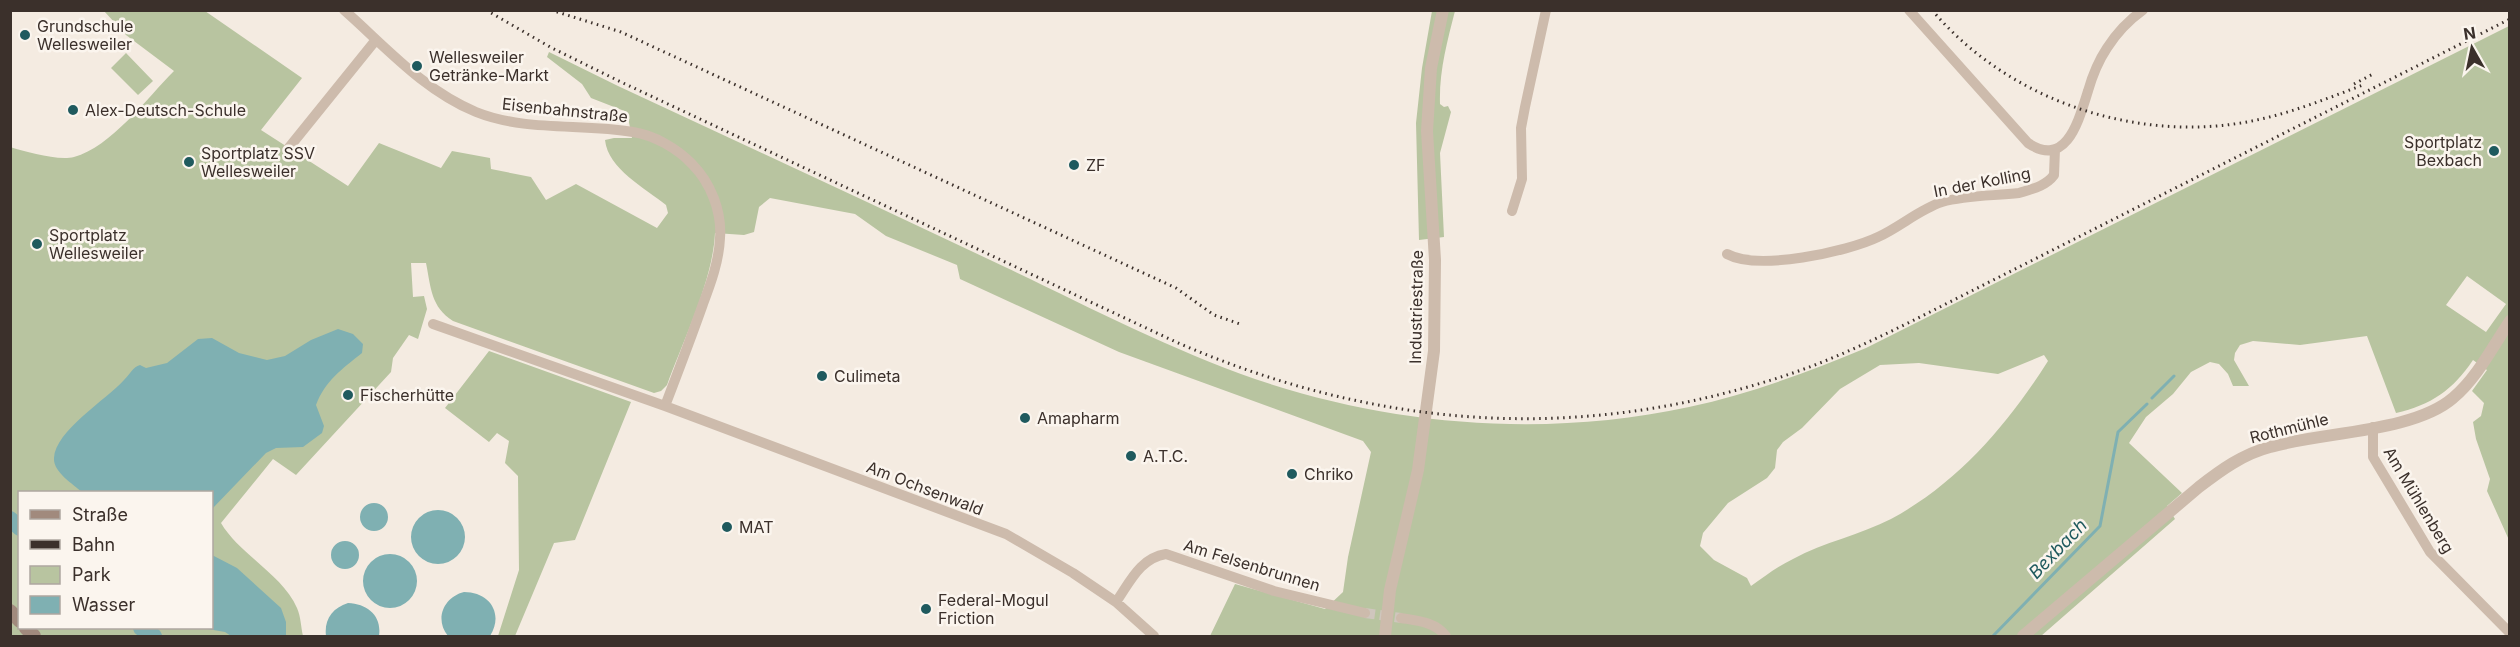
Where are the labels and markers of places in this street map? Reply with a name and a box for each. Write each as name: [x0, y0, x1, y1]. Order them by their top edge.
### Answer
place label: Grundschule Wellesweiler: [37, 16, 133, 54]
marker: Grundschule Wellesweiler: [18, 28, 32, 42]
place label: Wellesweiler Getränke-Markt: [429, 47, 549, 85]
marker: Wellesweiler Getränke-Markt: [410, 59, 424, 73]
place label: Alex-Deutsch-Schule: [85, 100, 246, 120]
marker: Alex-Deutsch-Schule: [66, 103, 80, 117]
place label: Sportplatz Bexbach: [2404, 132, 2482, 170]
place label: Sportplatz SSV Wellesweiler: [201, 143, 315, 181]
marker: Sportplatz Bexbach: [2487, 144, 2501, 158]
marker: Sportplatz SSV Wellesweiler: [182, 155, 196, 169]
place label: ZF: [1086, 155, 1106, 175]
marker: ZF: [1067, 158, 1081, 172]
place label: Sportplatz Wellesweiler: [49, 225, 144, 263]
marker: Sportplatz Wellesweiler: [30, 237, 44, 251]
place label: Culimeta: [834, 366, 901, 386]
marker: Culimeta: [815, 369, 829, 383]
place label: Fischerhütte: [360, 385, 454, 405]
marker: Fischerhütte: [341, 388, 355, 402]
place label: Amapharm: [1037, 408, 1120, 428]
marker: Amapharm: [1018, 411, 1032, 425]
place label: A.T.C.: [1143, 446, 1188, 466]
marker: A.T.C.: [1124, 449, 1138, 463]
place label: Chriko: [1304, 464, 1353, 484]
marker: Chriko: [1285, 467, 1299, 481]
place label: MAT: [739, 517, 773, 537]
marker: MAT: [720, 520, 734, 534]
place label: Federal-Mogul Friction: [938, 590, 1049, 628]
marker: Federal-Mogul Friction: [919, 602, 933, 616]

